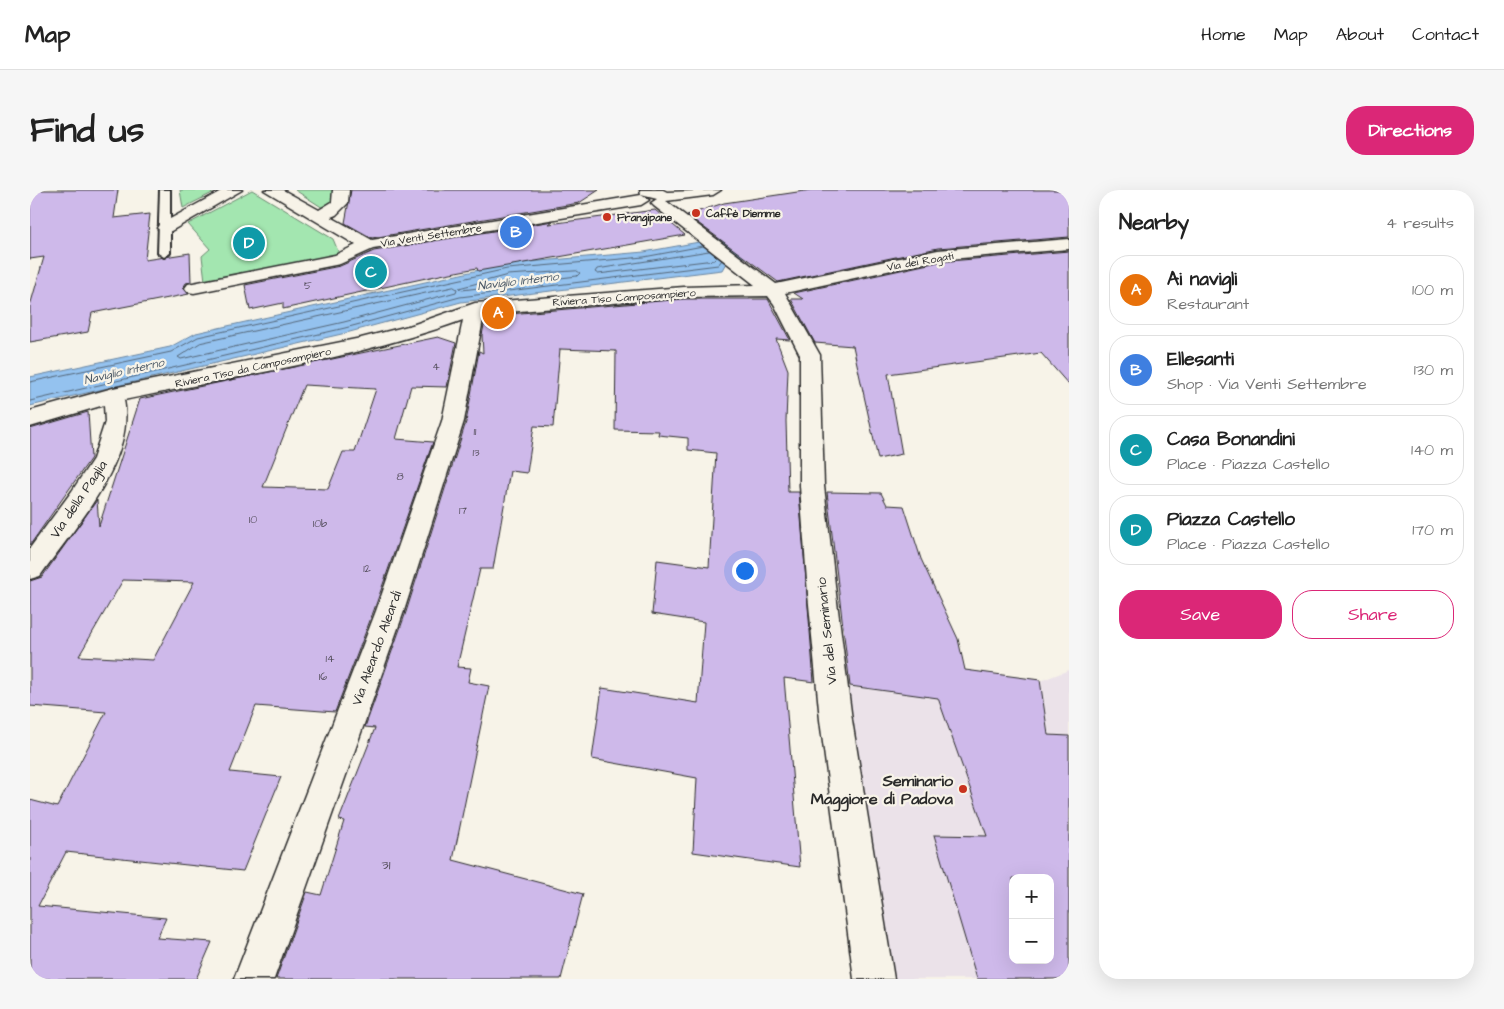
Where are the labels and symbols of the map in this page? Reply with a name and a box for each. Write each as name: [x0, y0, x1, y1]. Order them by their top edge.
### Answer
place label: Caffè Diemme: [706, 206, 781, 221]
marker: Caffè Diemme: [690, 207, 702, 219]
place label: Frangipane: [617, 210, 672, 227]
marker: Frangipane: [601, 211, 613, 223]
pin: B: [500, 213, 532, 251]
street label: Via Venti Settembre: [380, 220, 483, 251]
pin: D: [233, 224, 265, 262]
street label: Via dei Rogati: [885, 248, 955, 276]
pin: C: [355, 253, 387, 291]
water label: Naviglio Interno: [477, 268, 561, 296]
house number: 5: [304, 278, 312, 293]
street label: Riviera Tiso Camposampiero: [552, 285, 697, 310]
pin: A: [482, 294, 514, 332]
street label: Riviera Tiso da Camposampiero: [174, 343, 333, 391]
water label: Naviglio Interno: [82, 354, 167, 390]
house number: 4: [432, 359, 440, 374]
house number: 11: [474, 424, 477, 439]
house number: 13: [472, 445, 480, 460]
street label: Via della Paglia: [45, 457, 112, 543]
house number: 8: [396, 469, 404, 484]
house number: 17: [459, 503, 467, 518]
house number: 10: [249, 512, 257, 527]
house number: 10b: [313, 516, 327, 531]
your location: [732, 558, 758, 584]
house number: 12: [363, 561, 372, 576]
street label: Via del Seminario: [811, 576, 843, 685]
street label: Via Aleardo Aleardi: [347, 588, 407, 709]
house number: 14: [326, 651, 335, 666]
house number: 16: [319, 669, 327, 684]
place label: Seminario Maggiore di Padova: [811, 770, 954, 812]
marker: Seminario Maggiore di Padova: [957, 783, 969, 795]
house number: 31: [382, 855, 391, 875]

